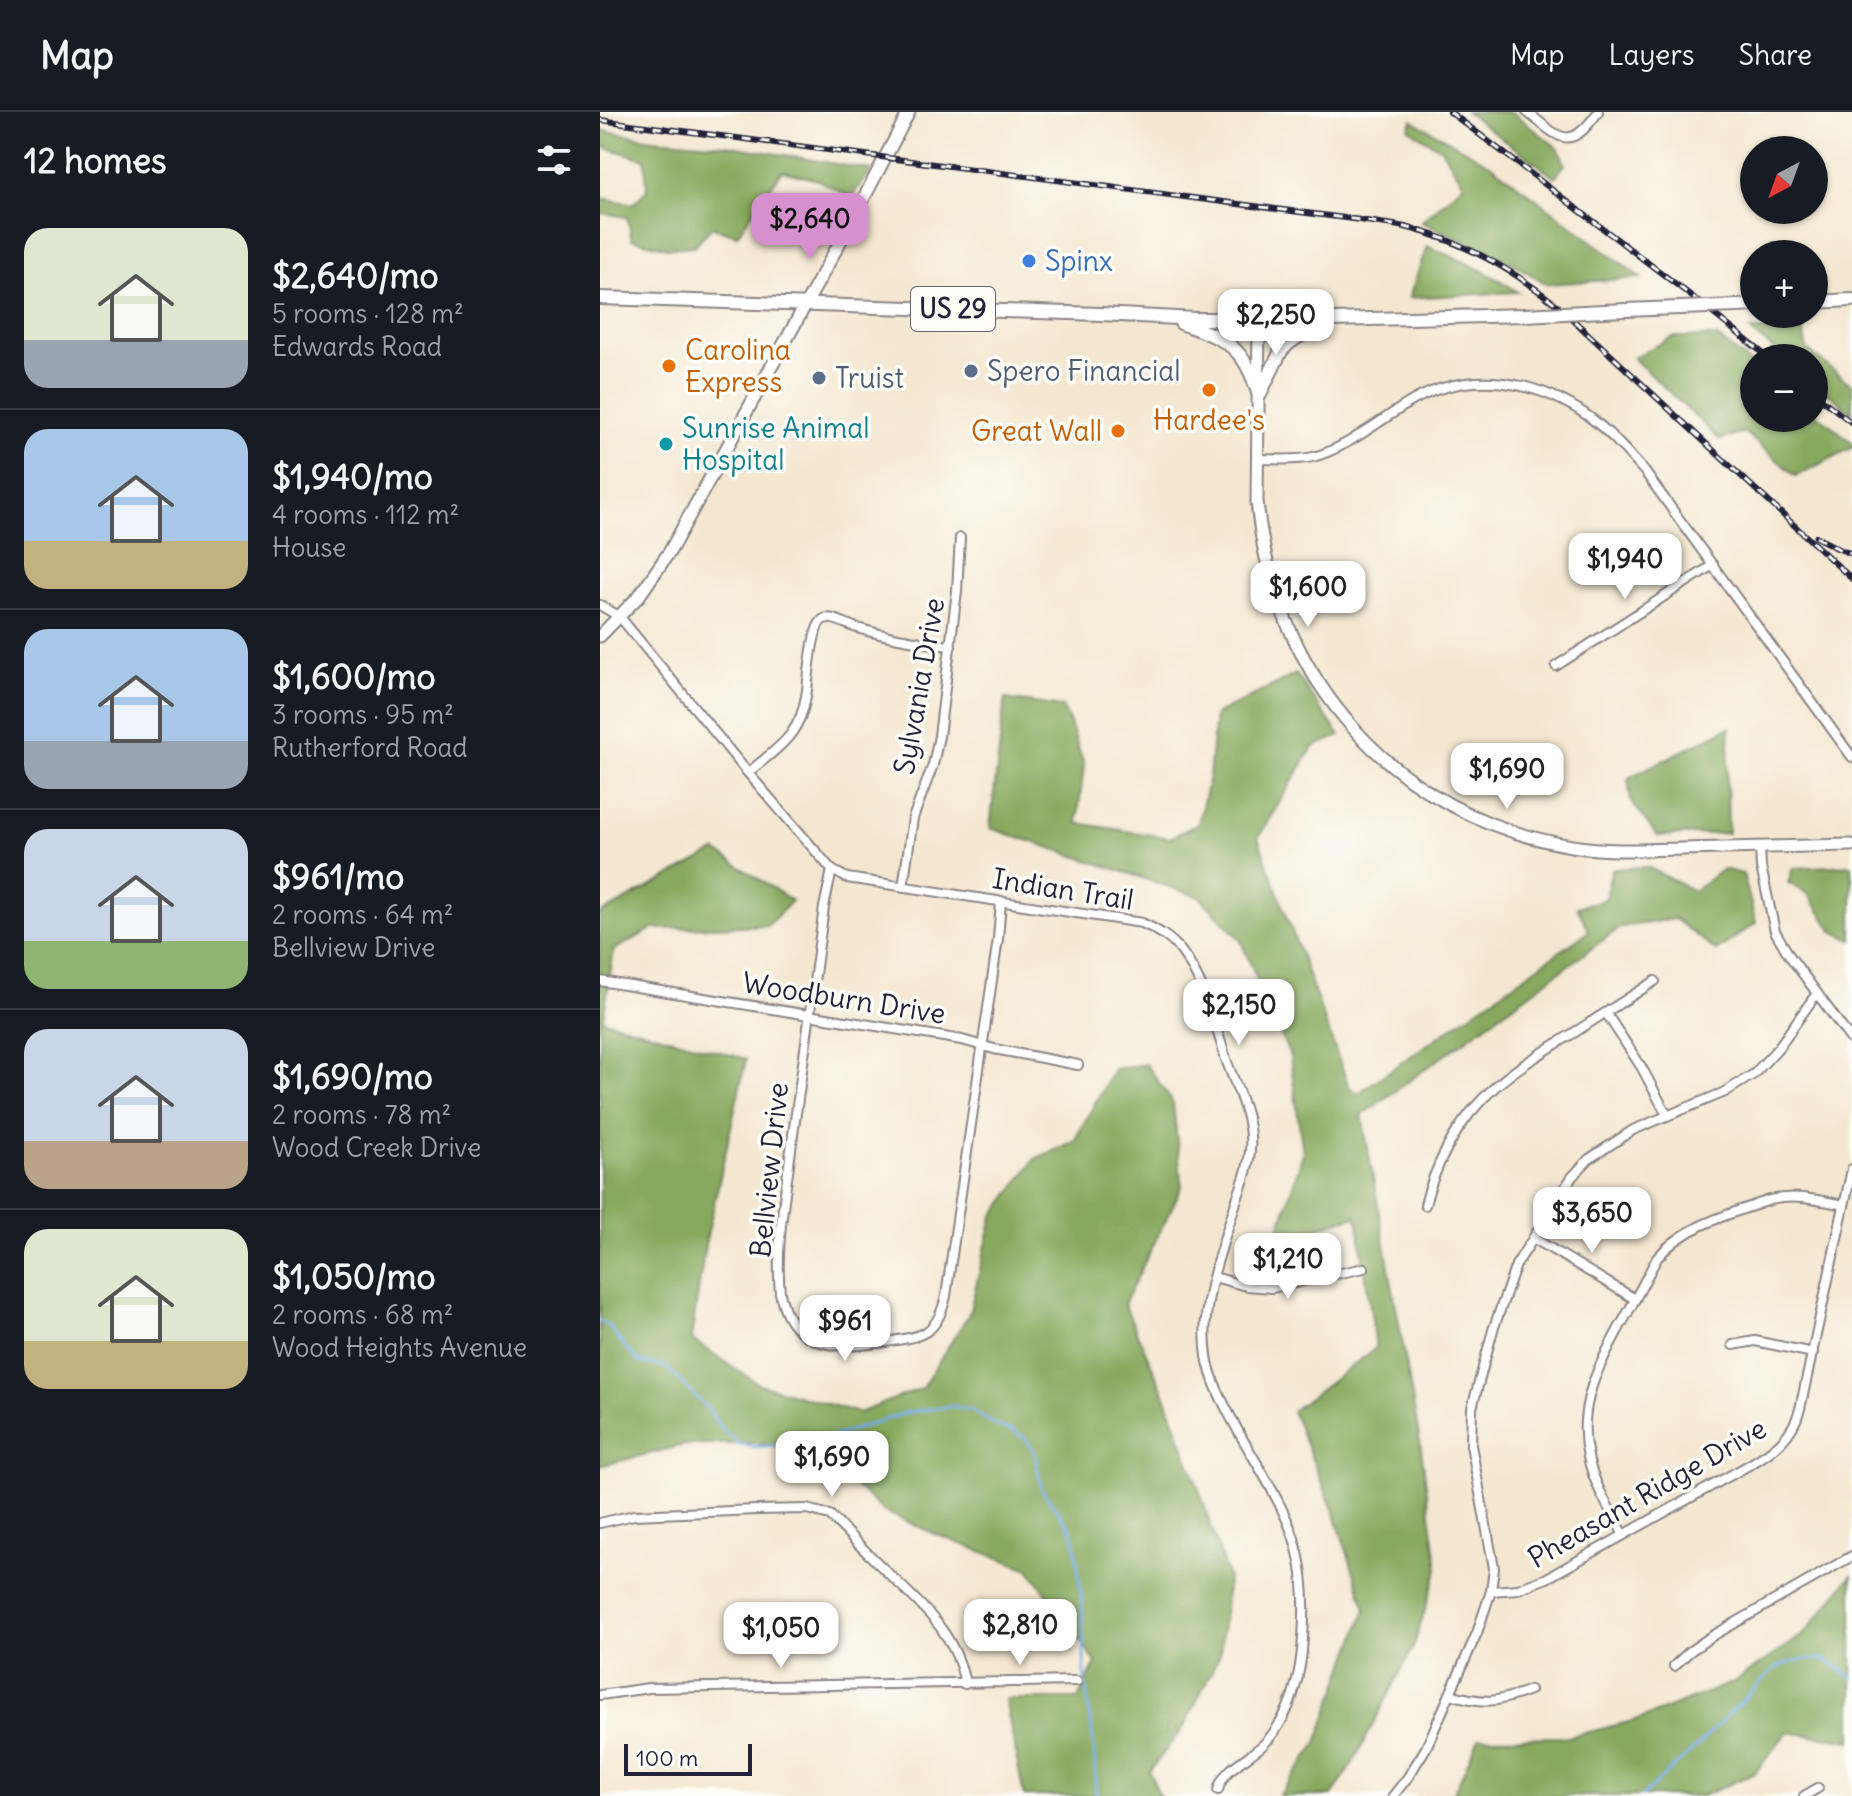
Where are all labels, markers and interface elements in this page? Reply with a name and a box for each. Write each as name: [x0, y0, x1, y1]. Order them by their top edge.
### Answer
text: Map: [40, 32, 114, 79]
text: Map: [1510, 37, 1565, 73]
text: Layers: [1609, 37, 1695, 73]
text: Share: [1739, 37, 1812, 73]
north arrow: [1740, 136, 1828, 224]
map controls: [1740, 136, 1828, 432]
icon: filters: [532, 138, 576, 182]
text: 12 homes: [24, 139, 167, 182]
pin: $2,640: [745, 193, 875, 261]
text: $2,640: [769, 202, 851, 235]
button: +: [1740, 240, 1828, 328]
place label: Spinx: [1045, 243, 1113, 279]
marker: Spinx: [1020, 252, 1038, 270]
text: $2,640/mo: [272, 254, 439, 297]
icon: home: [88, 260, 184, 356]
road number: US 29: [911, 287, 995, 331]
pin: $2,250: [1211, 289, 1341, 357]
text: 5 rooms · 128 m²: [272, 297, 464, 330]
text: $2,250: [1236, 298, 1316, 331]
text: Edwards Road: [272, 330, 442, 363]
place label: Carolina Express: [685, 332, 791, 400]
button: −: [1740, 344, 1828, 432]
place label: Spero Financial: [987, 353, 1181, 389]
marker: Carolina Express: [660, 357, 678, 375]
place label: Truist: [835, 360, 904, 396]
marker: Spero Financial: [962, 362, 980, 380]
marker: Truist: [810, 369, 828, 387]
marker: Hardee's: [1200, 381, 1218, 399]
place label: Hardee's: [1153, 402, 1265, 438]
place label: Sunrise Animal Hospital: [682, 410, 870, 478]
place label: Great Wall: [971, 413, 1102, 449]
marker: Great Wall: [1109, 422, 1127, 440]
marker: Sunrise Animal Hospital: [657, 435, 675, 453]
text: $1,940/mo: [272, 455, 433, 498]
icon: home: [88, 461, 184, 557]
text: 4 rooms · 112 m²: [272, 498, 459, 531]
text: House: [272, 531, 346, 564]
pin: $1,940: [1560, 533, 1690, 601]
text: $1,940: [1587, 542, 1663, 575]
pin: $1,600: [1243, 561, 1373, 629]
text: $1,600: [1269, 570, 1347, 603]
street label: Sylvania Drive: [886, 595, 952, 777]
text: $1,600/mo: [272, 655, 436, 698]
icon: home: [88, 661, 184, 757]
text: 3 rooms · 95 m²: [272, 698, 454, 731]
text: Rutherford Road: [272, 731, 468, 764]
pin: $1,690: [1442, 743, 1572, 811]
text: $1,690: [1469, 752, 1545, 785]
text: $961/mo: [272, 855, 404, 898]
street label: Indian Trail: [990, 860, 1136, 918]
icon: home: [88, 861, 184, 957]
text: 2 rooms · 64 m²: [272, 898, 454, 931]
text: Bellview Drive: [272, 931, 435, 964]
street label: Woodburn Drive: [740, 964, 948, 1032]
pin: $2,150: [1174, 979, 1304, 1047]
text: $2,150: [1201, 988, 1277, 1021]
text: $1,690/mo: [272, 1055, 433, 1098]
icon: home: [88, 1061, 184, 1157]
street label: Bellview Drive: [742, 1081, 796, 1259]
text: 2 rooms · 78 m²: [272, 1098, 451, 1131]
text: Wood Creek Drive: [272, 1131, 481, 1164]
pin: $3,650: [1527, 1187, 1657, 1255]
text: $3,650: [1551, 1196, 1633, 1229]
pin: $1,210: [1223, 1233, 1353, 1301]
text: $1,210: [1252, 1242, 1324, 1275]
text: $1,050/mo: [272, 1255, 436, 1298]
icon: home: [88, 1261, 184, 1357]
pin: $961: [798, 1295, 892, 1363]
text: 2 rooms · 68 m²: [272, 1298, 454, 1331]
text: $961: [818, 1304, 872, 1337]
text: Wood Heights Avenue: [272, 1331, 527, 1364]
street label: Pheasant Ridge Drive: [1522, 1410, 1772, 1576]
pin: $1,690: [767, 1431, 897, 1499]
text: $1,690: [794, 1440, 870, 1473]
pin: $2,810: [955, 1599, 1085, 1667]
pin: $1,050: [716, 1602, 846, 1670]
text: $2,810: [982, 1608, 1058, 1641]
text: $1,050: [742, 1611, 820, 1644]
scale bar: [624, 1740, 752, 1776]
text: 100 m: [636, 1744, 698, 1772]

